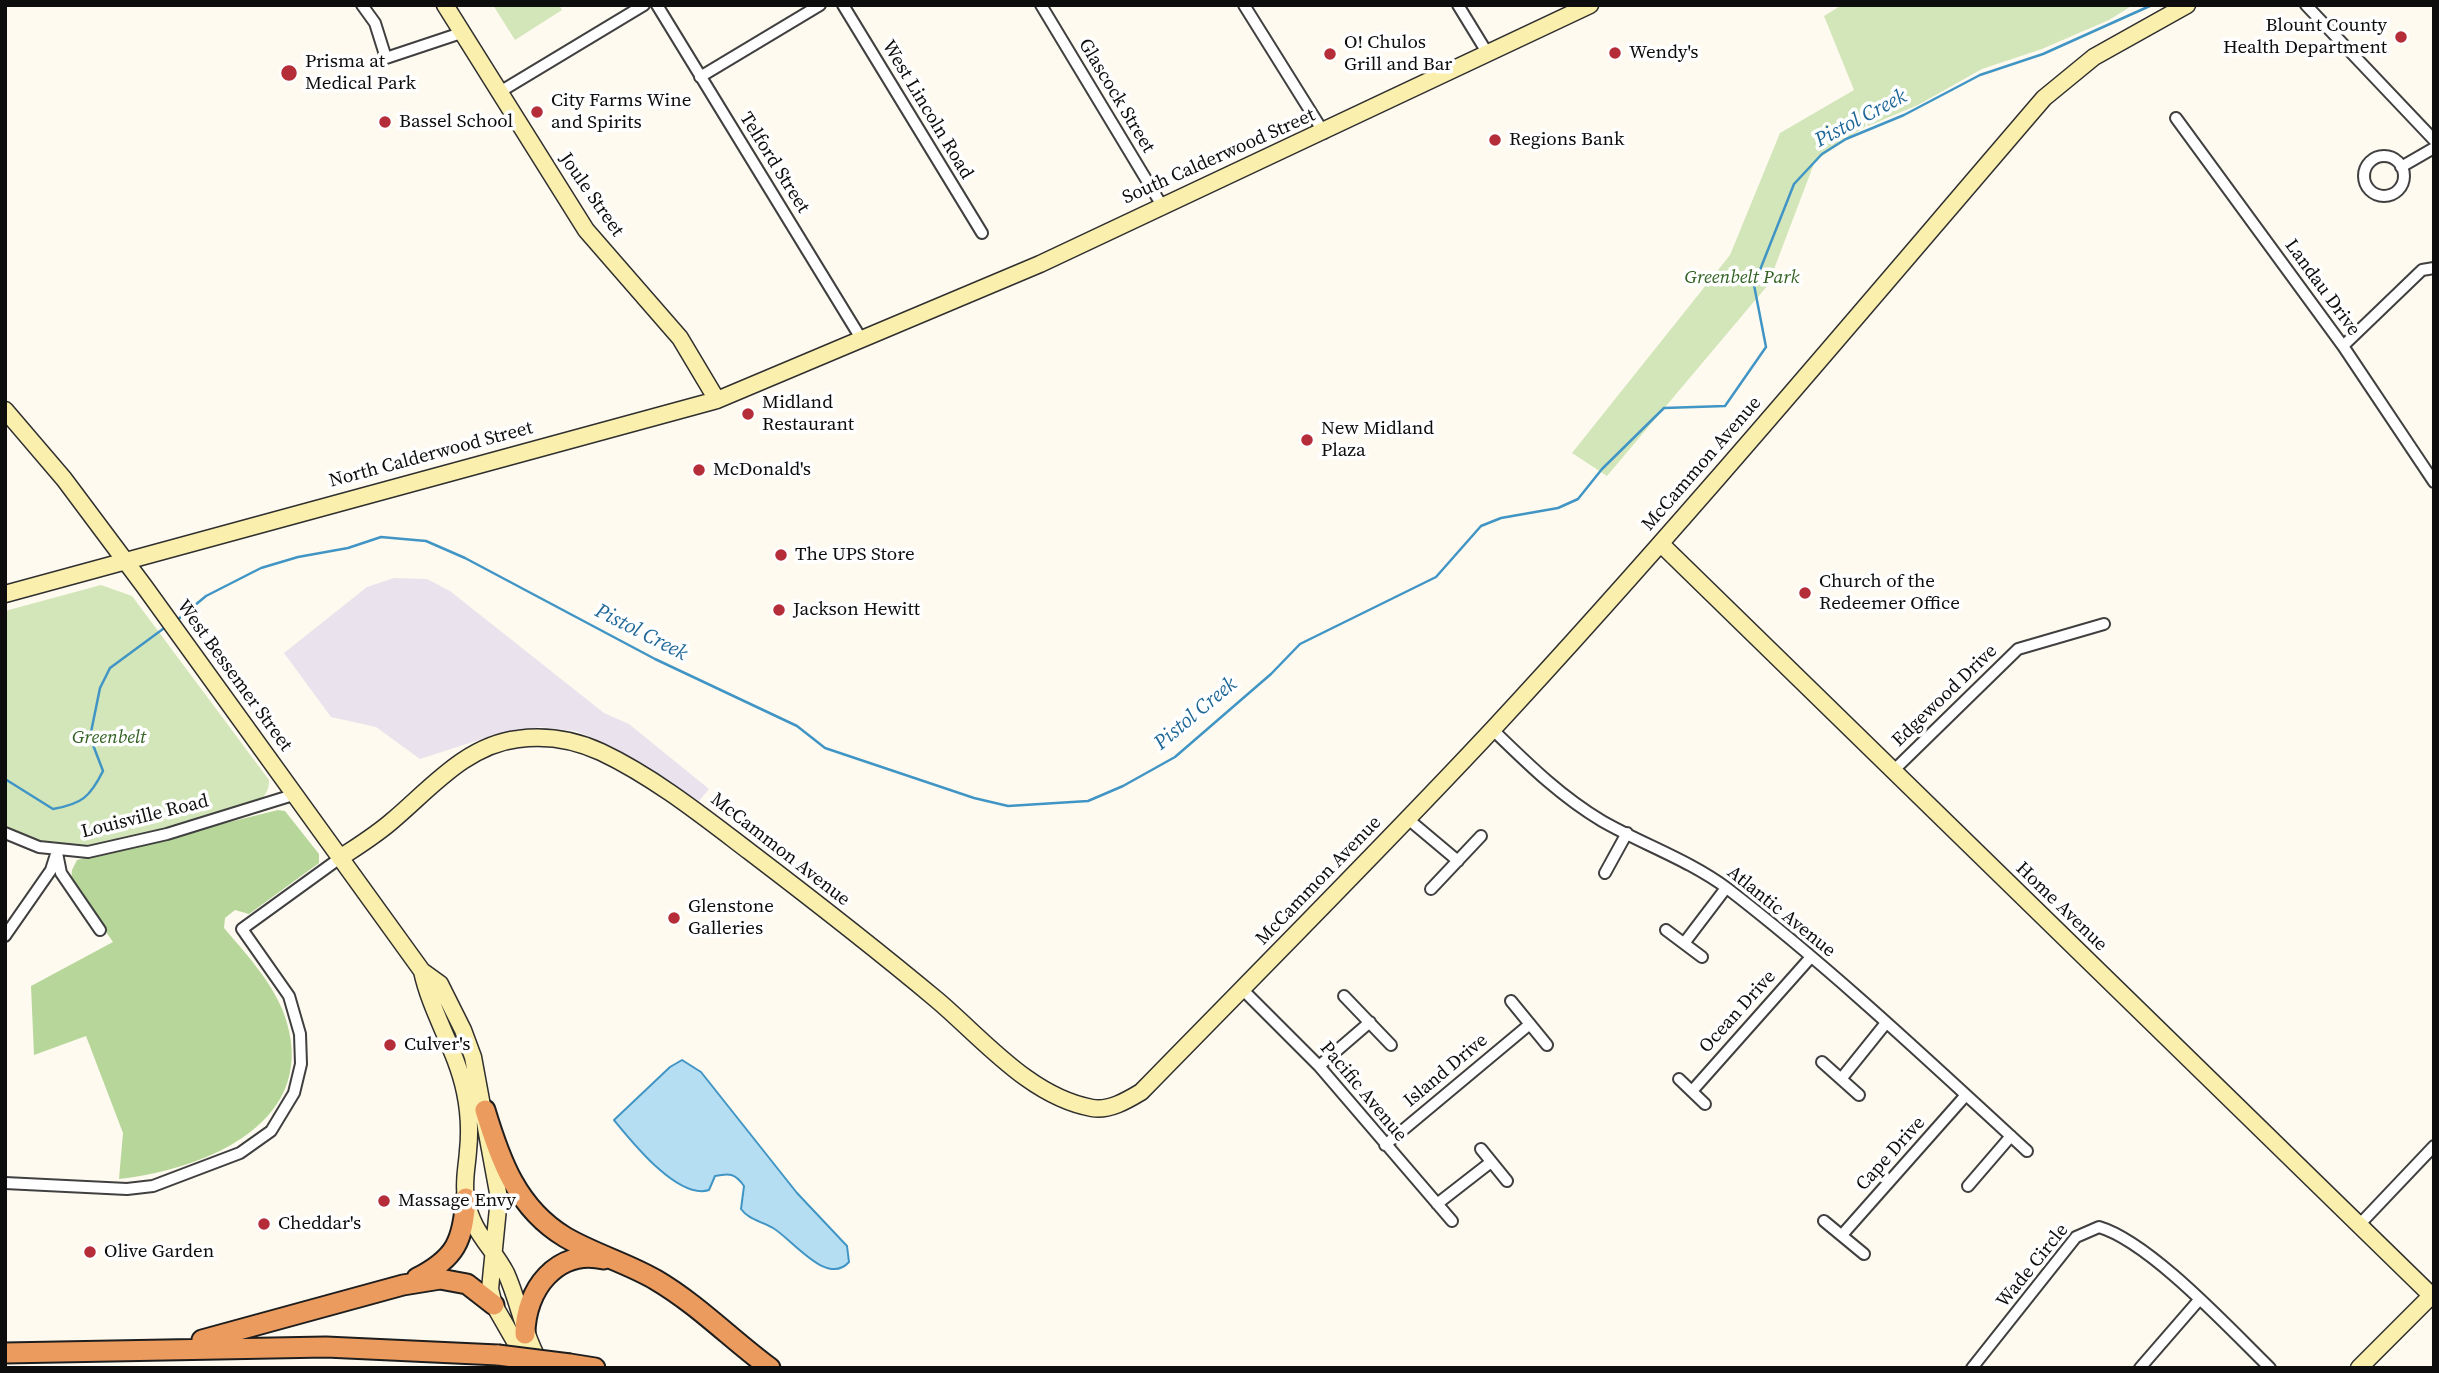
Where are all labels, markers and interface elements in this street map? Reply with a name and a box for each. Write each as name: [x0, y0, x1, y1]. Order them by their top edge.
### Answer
place label: Blount County Health Department: [2223, 15, 2387, 59]
marker: Blount County Health Department: [2393, 29, 2409, 45]
place label: O! Chulos Grill and Bar: [1344, 32, 1452, 76]
street label: Glascock Street: [1073, 35, 1159, 157]
street label: West Lincoln Road: [877, 36, 977, 184]
place label: Wendy's: [1629, 42, 1699, 64]
marker: Wendy's: [1607, 45, 1623, 61]
marker: O! Chulos Grill and Bar: [1322, 46, 1338, 62]
place label: Prisma at Medical Park: [305, 51, 416, 95]
marker: Prisma at Medical Park: [279, 63, 299, 83]
water label: Pistol Creek: [1811, 84, 1911, 154]
place label: City Farms Wine and Spirits: [551, 90, 691, 134]
marker: City Farms Wine and Spirits: [529, 104, 545, 120]
street label: South Calderwood Street: [1119, 104, 1319, 210]
street label: Telford Street: [734, 108, 814, 218]
place label: Bassel School: [399, 111, 513, 133]
marker: Bassel School: [377, 114, 393, 130]
place label: Regions Bank: [1509, 129, 1624, 151]
marker: Regions Bank: [1487, 132, 1503, 148]
street label: Joule Street: [554, 149, 628, 241]
street label: Landau Drive: [2279, 235, 2365, 341]
park label: Greenbelt Park: [1684, 267, 1800, 289]
place label: Midland Restaurant: [762, 392, 854, 436]
street label: McCammon Avenue: [1637, 392, 1767, 536]
marker: Midland Restaurant: [740, 406, 756, 422]
street label: North Calderwood Street: [327, 417, 535, 493]
place label: New Midland Plaza: [1321, 418, 1434, 462]
marker: New Midland Plaza: [1299, 432, 1315, 448]
place label: McDonald's: [713, 459, 811, 481]
marker: McDonald's: [691, 462, 707, 478]
place label: The UPS Store: [795, 544, 915, 566]
marker: The UPS Store: [773, 547, 789, 563]
place label: Church of the Redeemer Office: [1819, 571, 1960, 615]
marker: Church of the Redeemer Office: [1797, 585, 1813, 601]
street label: West Bessemer Street: [171, 596, 297, 756]
water label: Pistol Creek: [590, 599, 692, 667]
place label: Jackson Hewitt: [793, 599, 920, 621]
marker: Jackson Hewitt: [771, 602, 787, 618]
street label: Edgewood Drive: [1888, 640, 2002, 752]
water label: Pistol Creek: [1149, 672, 1243, 756]
park label: Greenbelt: [72, 727, 146, 749]
street label: McCammon Avenue: [706, 789, 854, 911]
street label: Louisville Road: [79, 790, 211, 844]
street label: McCammon Avenue: [1252, 812, 1386, 950]
street label: Home Avenue: [2010, 858, 2112, 956]
street label: Atlantic Avenue: [1722, 861, 1840, 963]
place label: Glenstone Galleries: [688, 896, 774, 940]
marker: Glenstone Galleries: [666, 910, 682, 926]
street label: Ocean Drive: [1695, 966, 1781, 1058]
street label: Island Drive: [1399, 1029, 1493, 1113]
place label: Culver's: [404, 1034, 470, 1056]
marker: Culver's: [382, 1037, 398, 1053]
street label: Pacific Avenue: [1315, 1037, 1411, 1147]
street label: Cape Drive: [1852, 1112, 1930, 1196]
place label: Massage Envy: [398, 1190, 516, 1212]
marker: Massage Envy: [376, 1193, 392, 1209]
place label: Cheddar's: [278, 1213, 361, 1235]
marker: Cheddar's: [256, 1216, 272, 1232]
street label: Wade Circle: [1992, 1219, 2074, 1313]
place label: Olive Garden: [104, 1241, 214, 1263]
marker: Olive Garden: [82, 1244, 98, 1260]

